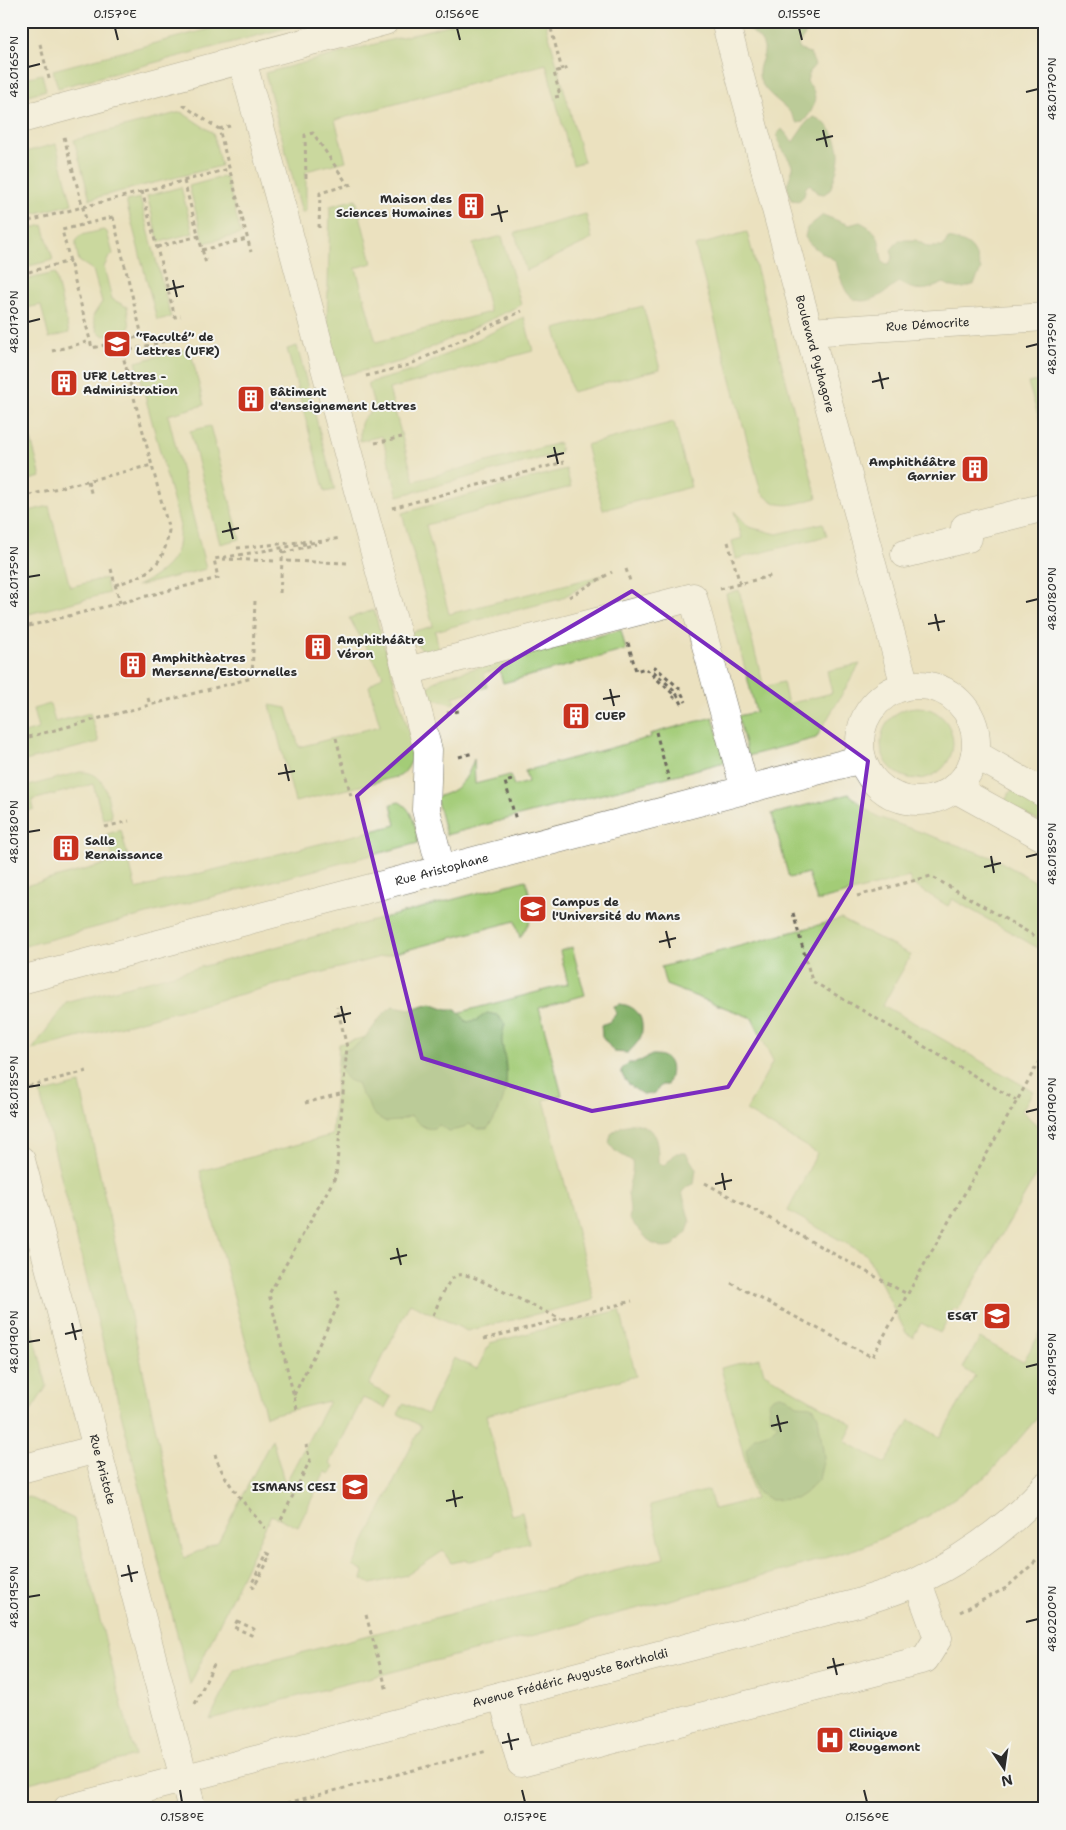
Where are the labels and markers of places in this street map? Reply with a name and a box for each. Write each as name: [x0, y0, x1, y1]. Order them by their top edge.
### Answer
place label: Maison des Sciences Humaines: [336, 191, 452, 221]
building icon: Maison des Sciences Humaines: [456, 191, 486, 221]
school or university icon: “Faculté” de Lettres (UFR): [102, 329, 132, 359]
place label: “Faculté” de Lettres (UFR): [136, 329, 220, 359]
building icon: UFR Lettres - Administration: [49, 368, 79, 398]
place label: UFR Lettres - Administration: [83, 368, 178, 398]
building icon: Bâtiment d'enseignement Lettres: [236, 384, 266, 414]
place label: Bâtiment d'enseignement Lettres: [270, 384, 416, 414]
place label: Amphithéâtre Garnier: [869, 454, 957, 484]
building icon: Amphithéâtre Garnier: [960, 454, 990, 484]
building icon: Amphithéâtre Véron: [303, 632, 333, 662]
place label: Amphithéâtre Véron: [337, 632, 424, 662]
building icon: Amphithèatres Mersenne/Estournelles: [118, 650, 148, 680]
place label: Amphithèatres Mersenne/Estournelles: [152, 650, 297, 680]
building icon: CUEP: [561, 701, 591, 731]
place label: CUEP: [595, 708, 626, 724]
building icon: Salle Renaissance: [51, 833, 81, 863]
place label: Salle Renaissance: [85, 833, 163, 863]
school or university icon: Campus de l'Université du Mans: [518, 894, 548, 924]
place label: Campus de l'Université du Mans: [552, 894, 680, 924]
school or university icon: ESGT: [982, 1301, 1012, 1331]
place label: ESGT: [947, 1308, 979, 1324]
school or university icon: ISMANS CESI: [340, 1472, 370, 1502]
place label: ISMANS CESI: [252, 1479, 336, 1495]
hospital icon: Clinique Rougemont: [815, 1725, 845, 1755]
place label: Clinique Rougemont: [849, 1725, 920, 1755]

